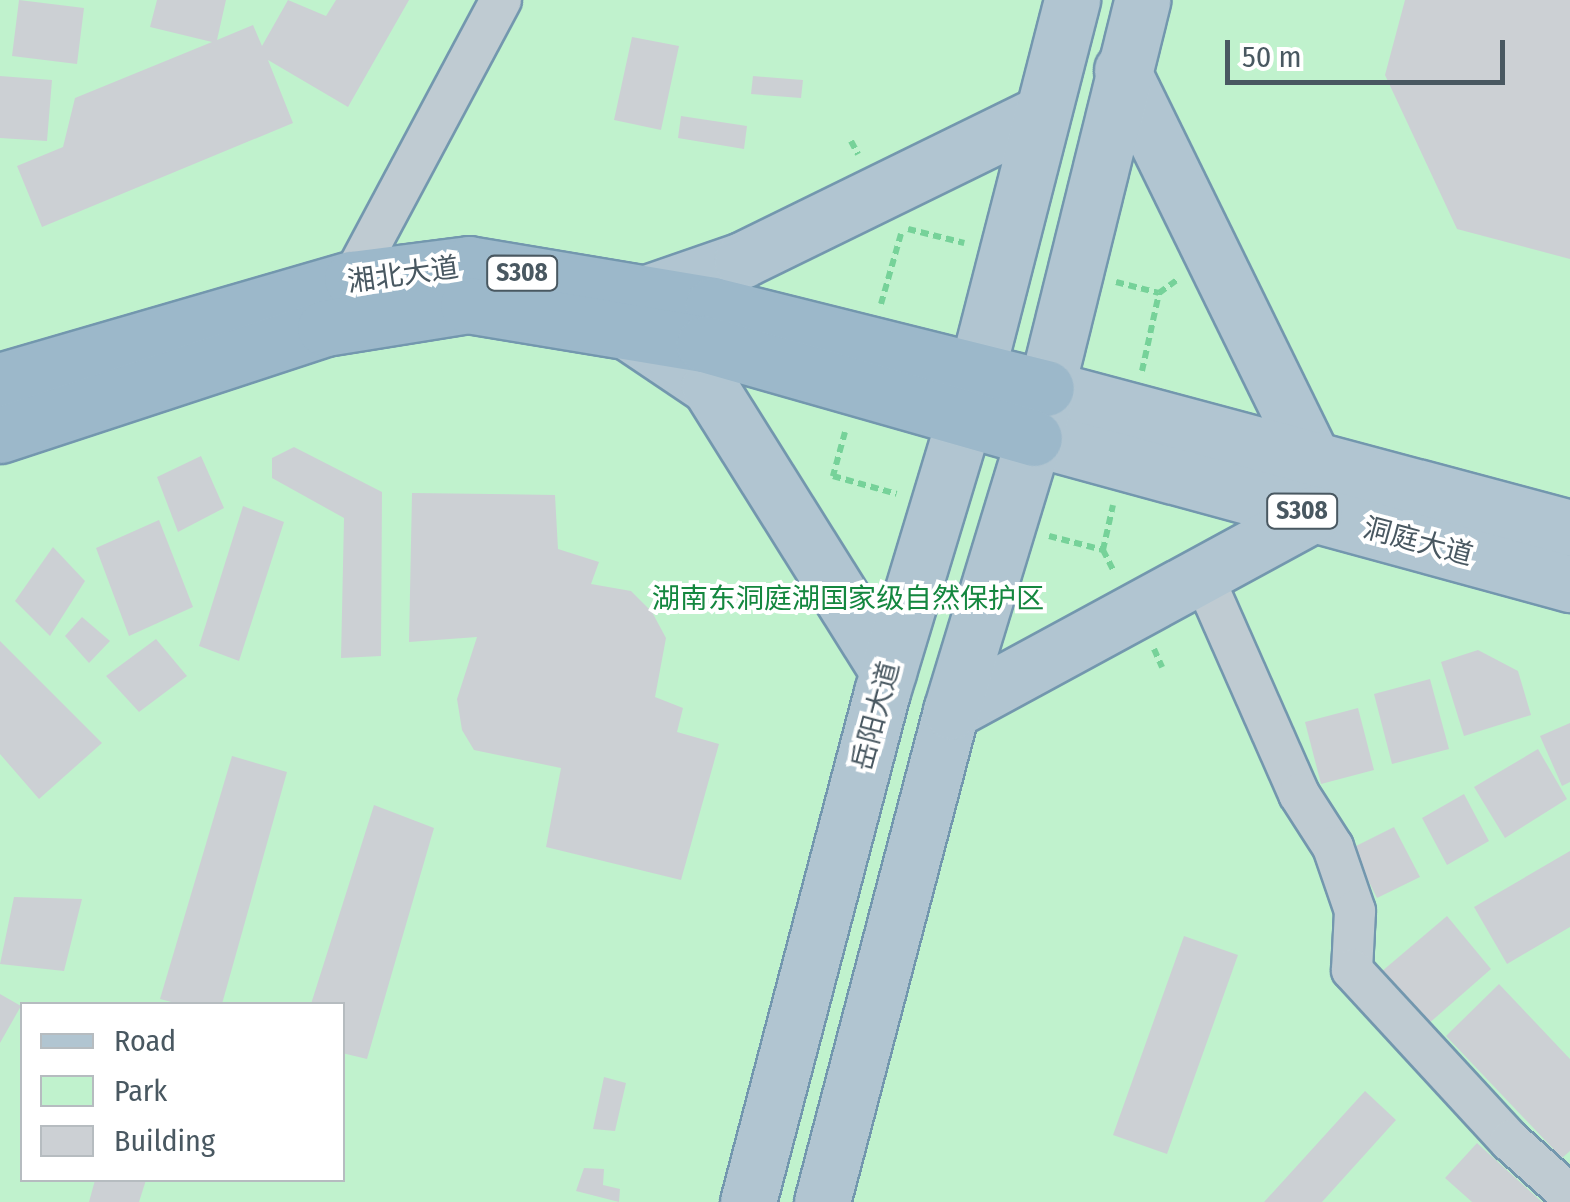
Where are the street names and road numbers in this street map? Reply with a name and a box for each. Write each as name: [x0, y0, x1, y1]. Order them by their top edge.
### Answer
street label: 湘北大道: [345, 251, 461, 299]
road number: S308: [484, 253, 560, 293]
road number: S308: [1264, 491, 1340, 531]
street label: 洞庭大道: [1360, 511, 1476, 573]
street label: 岳阳大道: [845, 658, 907, 774]

